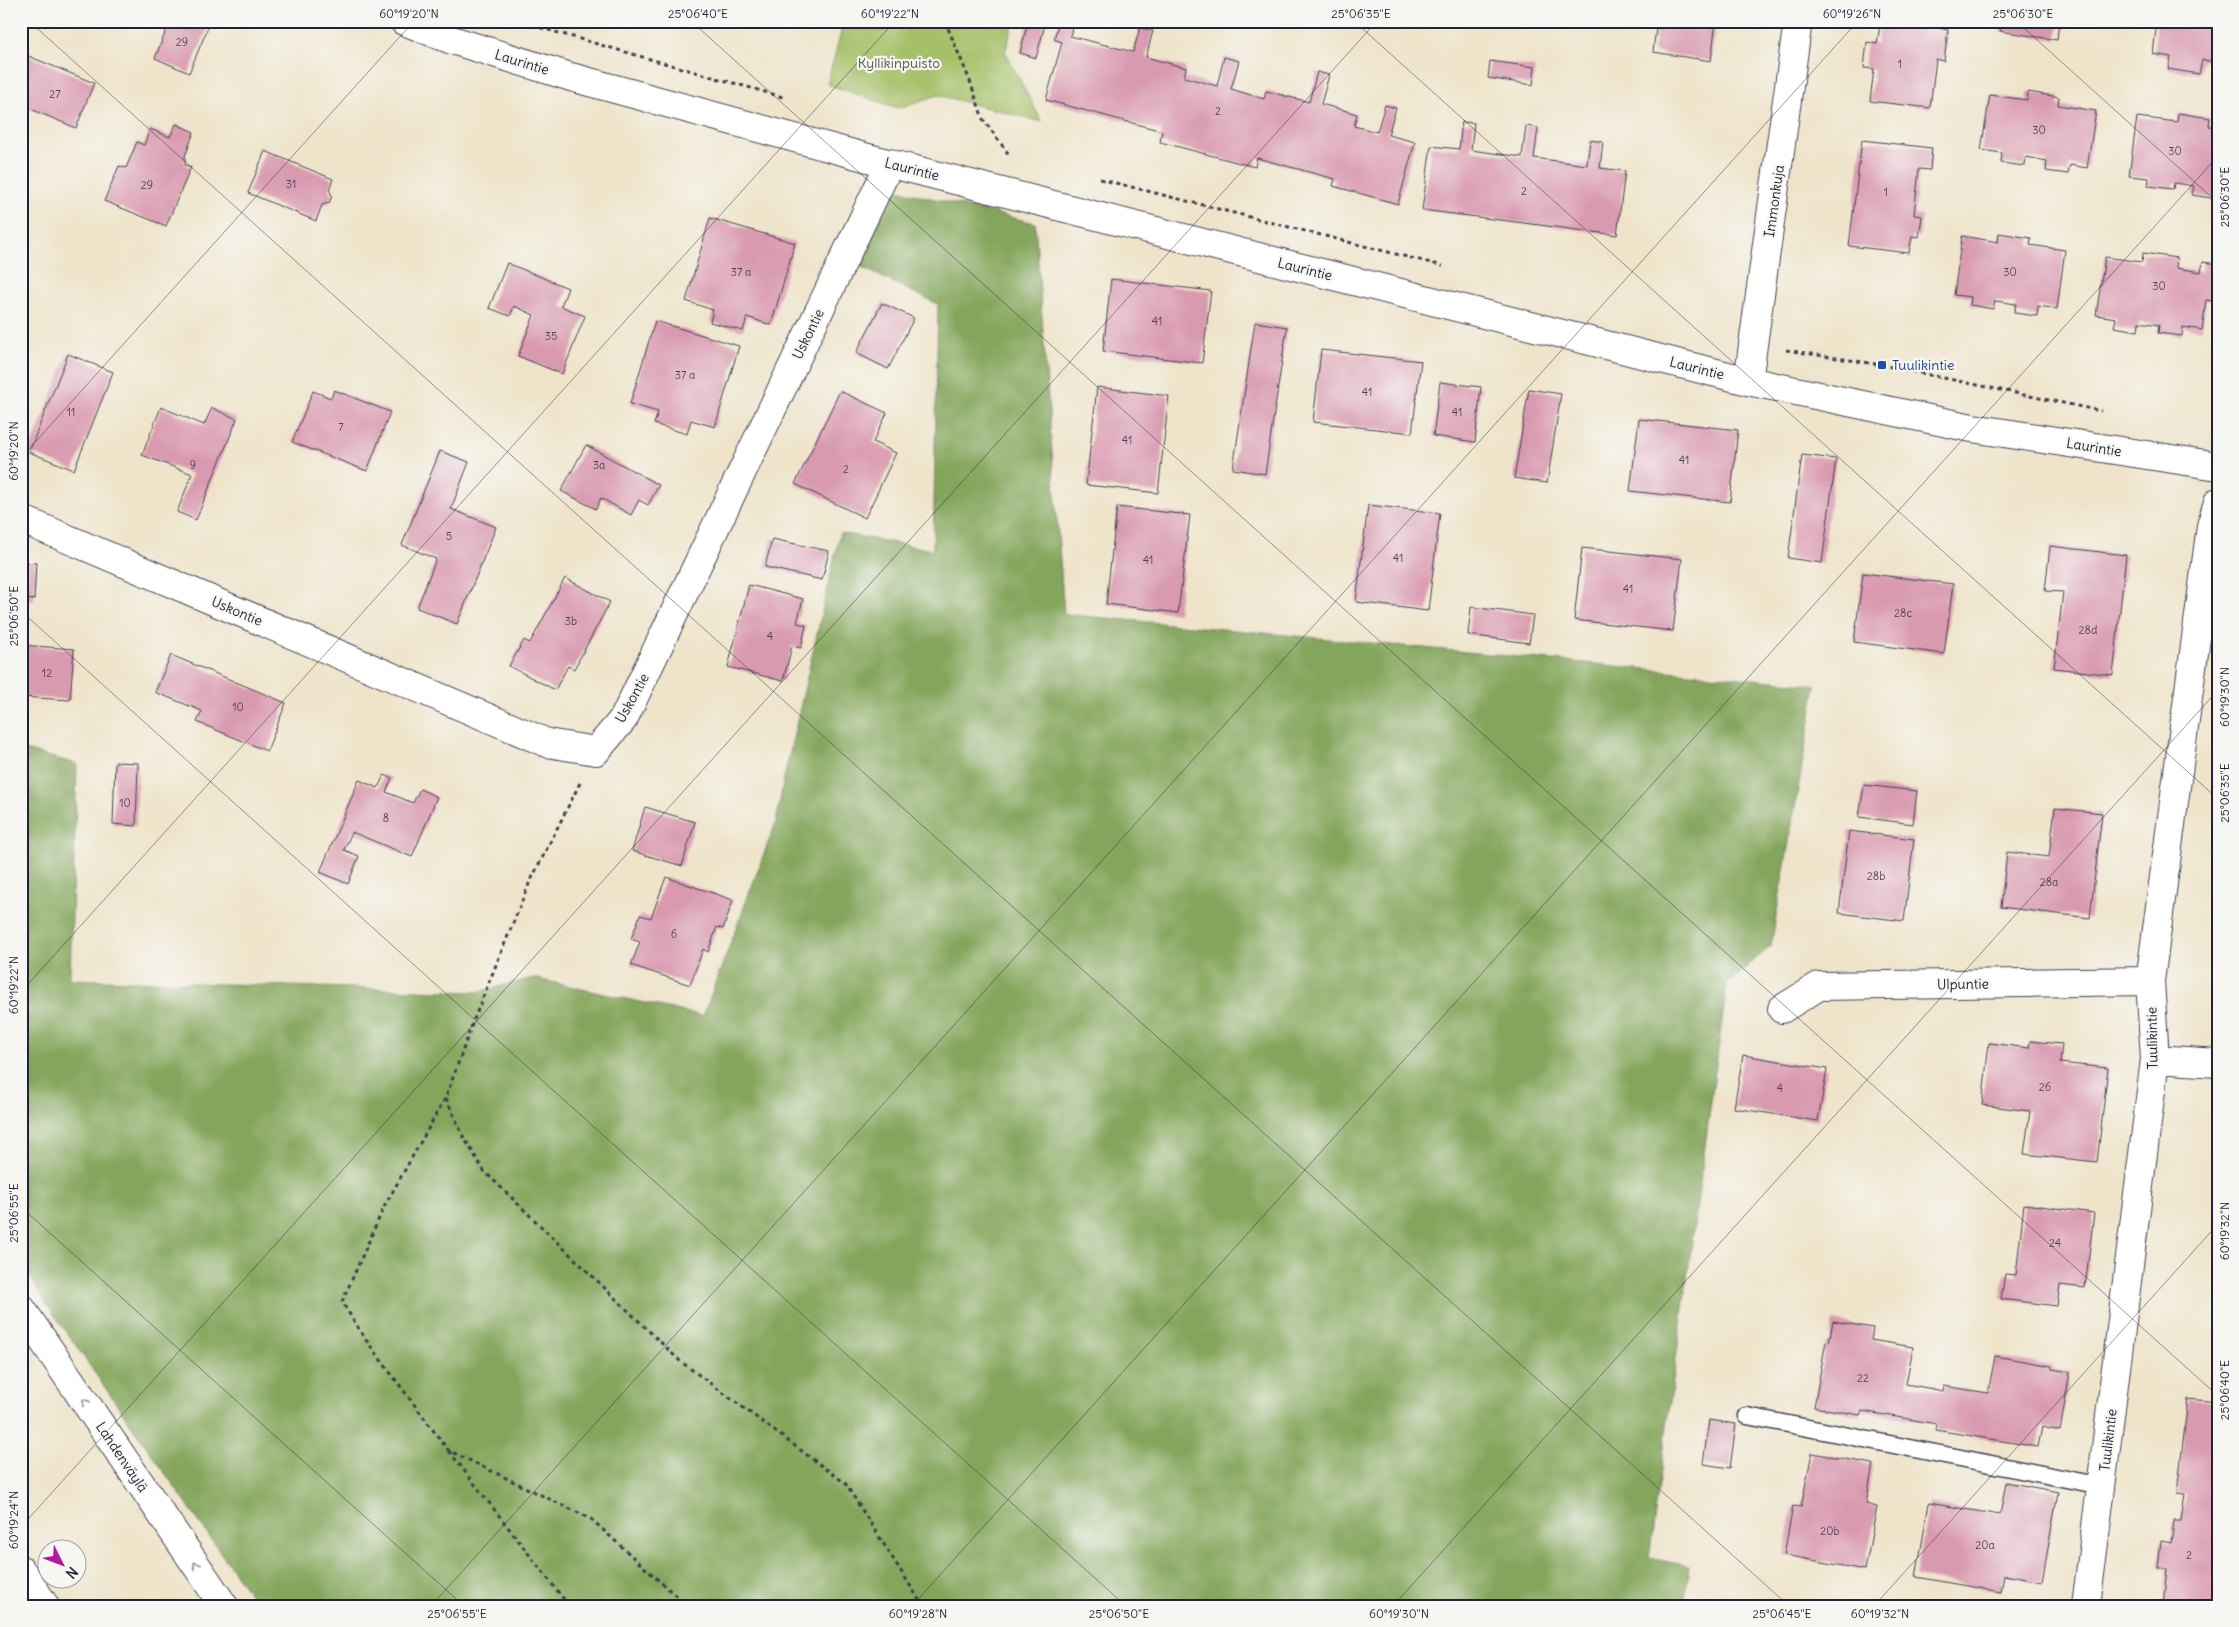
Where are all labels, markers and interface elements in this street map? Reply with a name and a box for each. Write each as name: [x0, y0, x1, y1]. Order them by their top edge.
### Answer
text: 60°19'20"N: [379, 6, 439, 21]
text: 25°06'40"E: [668, 6, 728, 21]
text: 60°19'22"N: [861, 6, 919, 21]
text: 25°06'35"E: [1331, 6, 1391, 21]
text: 60°19'26"N: [1823, 6, 1881, 21]
text: 25°06'30"E: [1993, 6, 2053, 21]
house number: 29: [176, 35, 188, 49]
street label: Laurintie: [493, 45, 551, 79]
park label: Kyllikinpuisto: [858, 54, 940, 72]
house number: 1: [1898, 57, 1902, 71]
house number: 27: [49, 87, 61, 101]
house number: 2: [1215, 104, 1221, 118]
house number: 30: [2032, 123, 2046, 137]
house number: 30: [2168, 144, 2182, 158]
street label: Laurintie: [883, 154, 941, 184]
street label: Immonkuja: [1760, 164, 1788, 238]
text: 25°06'30"E: [2217, 167, 2232, 227]
house number: 31: [286, 177, 296, 191]
house number: 29: [141, 178, 153, 192]
house number: 2: [1521, 184, 1527, 198]
house number: 1: [1884, 185, 1888, 199]
street label: Laurintie: [1276, 254, 1334, 284]
house number: 37 a: [731, 265, 751, 279]
house number: 30: [2003, 265, 2017, 279]
house number: 30: [2152, 279, 2166, 293]
street label: Uskontie: [788, 306, 828, 362]
house number: 41: [1152, 314, 1162, 328]
house number: 35: [545, 329, 557, 343]
street label: Laurintie: [1668, 353, 1726, 383]
place label: Tuulikintie: [1892, 356, 1955, 374]
marker: Tuulikintie: [1876, 359, 1888, 371]
house number: 37 a: [675, 368, 695, 382]
house number: 41: [1362, 385, 1372, 399]
house number: 11: [67, 405, 75, 419]
house number: 41: [1452, 405, 1462, 419]
house number: 7: [338, 420, 344, 434]
text: 60°19'20"N: [6, 421, 21, 481]
house number: 41: [1122, 433, 1132, 447]
street label: Laurintie: [2065, 434, 2123, 460]
house number: 41: [1679, 453, 1689, 467]
house number: 9: [190, 458, 196, 472]
house number: 3a: [593, 458, 605, 472]
house number: 2: [843, 462, 849, 476]
house number: 5: [446, 529, 452, 543]
house number: 41: [1393, 551, 1403, 565]
house number: 41: [1143, 553, 1153, 567]
house number: 41: [1623, 582, 1633, 596]
text: 25°06'50"E: [6, 586, 21, 646]
street label: Uskontie: [209, 592, 265, 630]
house number: 28c: [1894, 606, 1912, 620]
house number: 3b: [565, 614, 577, 628]
house number: 28d: [2079, 623, 2098, 637]
house number: 4: [767, 629, 773, 643]
house number: 12: [42, 666, 52, 680]
text: 60°19'30"N: [2217, 667, 2232, 727]
street label: Uskontie: [611, 670, 653, 726]
house number: 10: [232, 700, 244, 714]
text: 25°06'35"E: [2217, 763, 2232, 823]
house number: 10: [119, 796, 131, 810]
house number: 8: [383, 811, 389, 825]
house number: 28b: [1867, 869, 1885, 883]
house number: 28a: [2040, 875, 2058, 889]
house number: 6: [671, 927, 677, 941]
text: 60°19'22"N: [6, 956, 21, 1014]
street label: Ulpuntie: [1937, 975, 1989, 993]
street label: Tuulikintie: [2142, 1007, 2162, 1069]
house number: 26: [2039, 1080, 2051, 1094]
house number: 4: [1777, 1081, 1783, 1095]
text: 25°06'55"E: [6, 1183, 21, 1243]
text: 60°19'32"N: [2217, 1202, 2232, 1260]
house number: 24: [2049, 1236, 2061, 1250]
text: 25°06'40"E: [2217, 1360, 2232, 1420]
house number: 22: [1857, 1371, 1869, 1385]
one-way arrow: [82, 1398, 91, 1408]
street label: Tuulikintie: [2095, 1408, 2121, 1472]
street label: Lahdenväylä: [92, 1418, 152, 1496]
text: 60°19'24"N: [6, 1491, 21, 1549]
house number: 20b: [1820, 1524, 1840, 1538]
house number: 20a: [1975, 1538, 1995, 1552]
north arrow: [38, 1540, 88, 1590]
house number: 2: [2186, 1548, 2192, 1562]
one-way arrow: [193, 1562, 202, 1571]
text: N: [62, 1563, 82, 1582]
text: 25°06'55"E: [427, 1606, 487, 1621]
text: 60°19'28"N: [889, 1606, 947, 1621]
text: 25°06'50"E: [1089, 1606, 1149, 1621]
text: 60°19'30"N: [1369, 1606, 1429, 1621]
text: 25°06'45"E: [1752, 1606, 1812, 1621]
text: 60°19'32"N: [1851, 1606, 1909, 1621]

